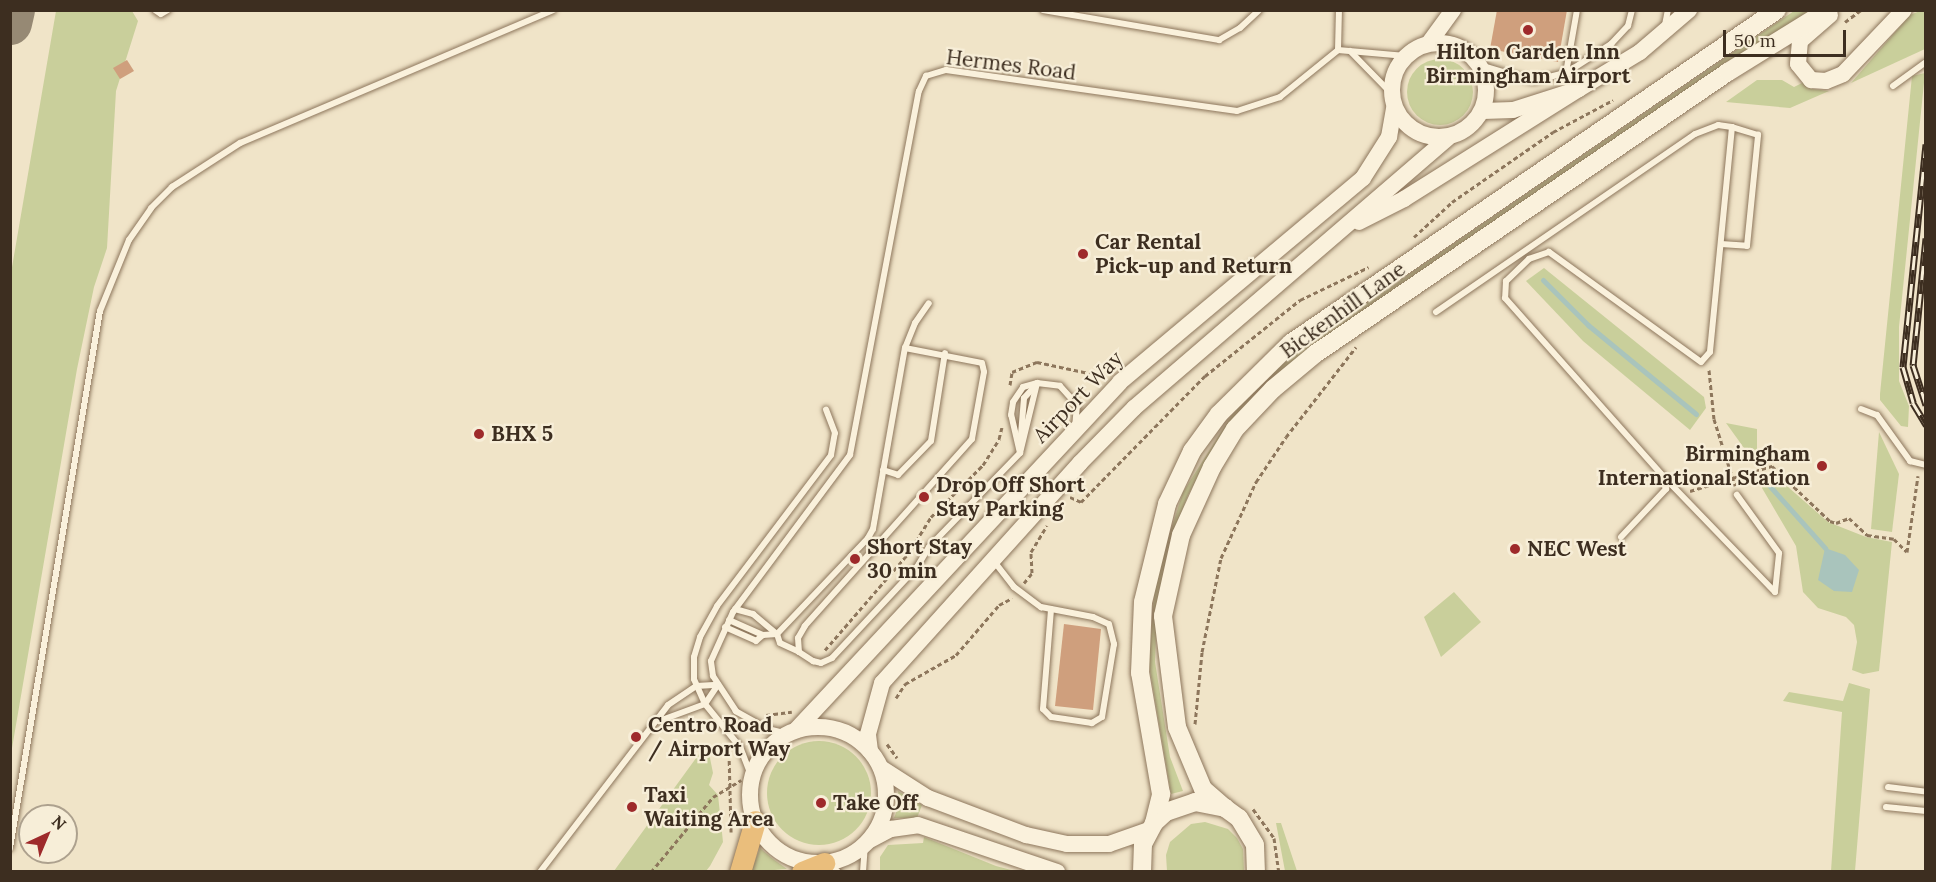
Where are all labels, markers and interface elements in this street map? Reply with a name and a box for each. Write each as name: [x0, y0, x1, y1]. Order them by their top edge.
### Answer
scale bar: [1726, 18, 1849, 56]
marker: Hilton Garden Inn Birmingham Airport: [1521, 23, 1535, 37]
text: 50 m: [1734, 29, 1776, 52]
place label: Hilton Garden Inn Birmingham Airport: [1426, 39, 1630, 89]
street label: Hermes Road: [945, 45, 1077, 85]
place label: Car Rental Pick-up and Return: [1095, 229, 1292, 279]
marker: Car Rental Pick-up and Return: [1076, 247, 1090, 261]
street label: Bickenhill Lane: [1276, 256, 1410, 364]
street label: Airport Way: [1028, 346, 1128, 448]
place label: BHX 5: [491, 421, 553, 447]
marker: BHX 5: [472, 427, 486, 441]
place label: Birmingham International Station: [1598, 441, 1810, 491]
marker: Birmingham International Station: [1815, 459, 1829, 473]
place label: Drop Off Short Stay Parking: [936, 472, 1085, 522]
marker: Drop Off Short Stay Parking: [917, 490, 931, 504]
place label: Short Stay 30 min: [867, 534, 972, 584]
place label: NEC West: [1527, 536, 1626, 562]
marker: NEC West: [1508, 542, 1522, 556]
marker: Short Stay 30 min: [848, 552, 862, 566]
place label: Centro Road / Airport Way: [648, 712, 790, 762]
marker: Centro Road / Airport Way: [629, 730, 643, 744]
place label: Taxi Waiting Area: [644, 782, 774, 832]
place label: Take Off: [833, 790, 917, 816]
marker: Take Off: [814, 796, 828, 810]
marker: Taxi Waiting Area: [625, 800, 639, 814]
north arrow: [18, 804, 78, 864]
text: N: [48, 811, 71, 834]

